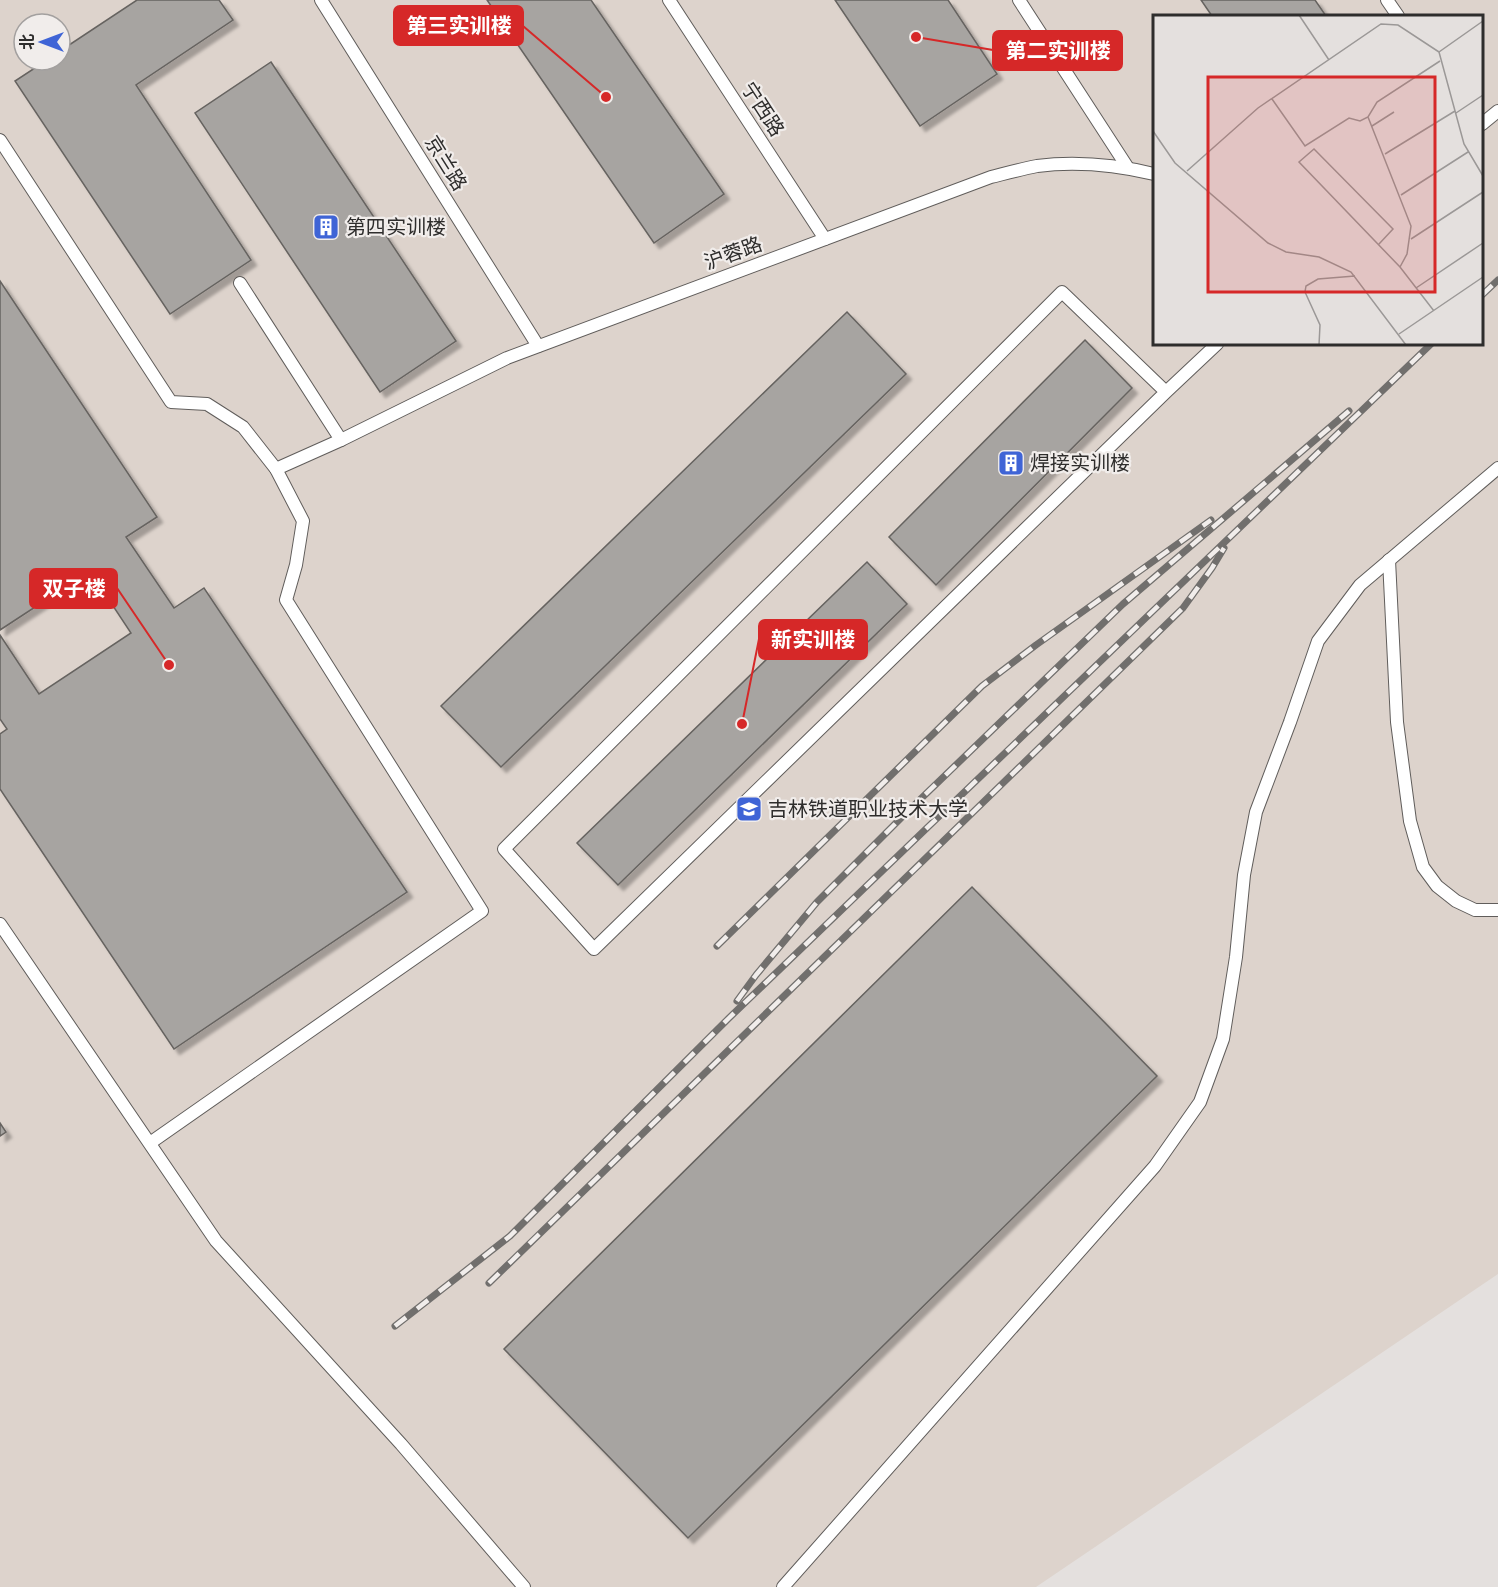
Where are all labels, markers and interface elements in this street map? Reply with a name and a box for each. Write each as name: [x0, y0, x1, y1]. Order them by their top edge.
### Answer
callout: 第三实训楼: [394, 6, 523, 45]
text: 第三实训楼: [407, 11, 512, 39]
north arrow: [12, 12, 72, 72]
inset map: [1153, 15, 1483, 345]
callout: 第二实训楼: [993, 31, 1122, 70]
text: 北: [16, 34, 38, 50]
text: 第二实训楼: [1006, 36, 1111, 64]
street label: 宁西路: [736, 76, 791, 141]
street label: 京兰路: [419, 130, 474, 195]
building icon: 第四实训楼: [311, 212, 341, 242]
place label: 第四实训楼: [346, 213, 446, 240]
street label: 沪蓉路: [700, 230, 766, 275]
building icon: 焊接实训楼: [996, 448, 1026, 478]
place label: 焊接实训楼: [1030, 449, 1130, 476]
callout: 双子楼: [30, 569, 117, 608]
text: 双子楼: [43, 574, 106, 602]
callout: 新实训楼: [759, 620, 867, 659]
text: 新实训楼: [771, 625, 855, 653]
school or university icon: 吉林铁道职业技术大学: [734, 794, 764, 824]
place label: 吉林铁道职业技术大学: [768, 795, 968, 822]

